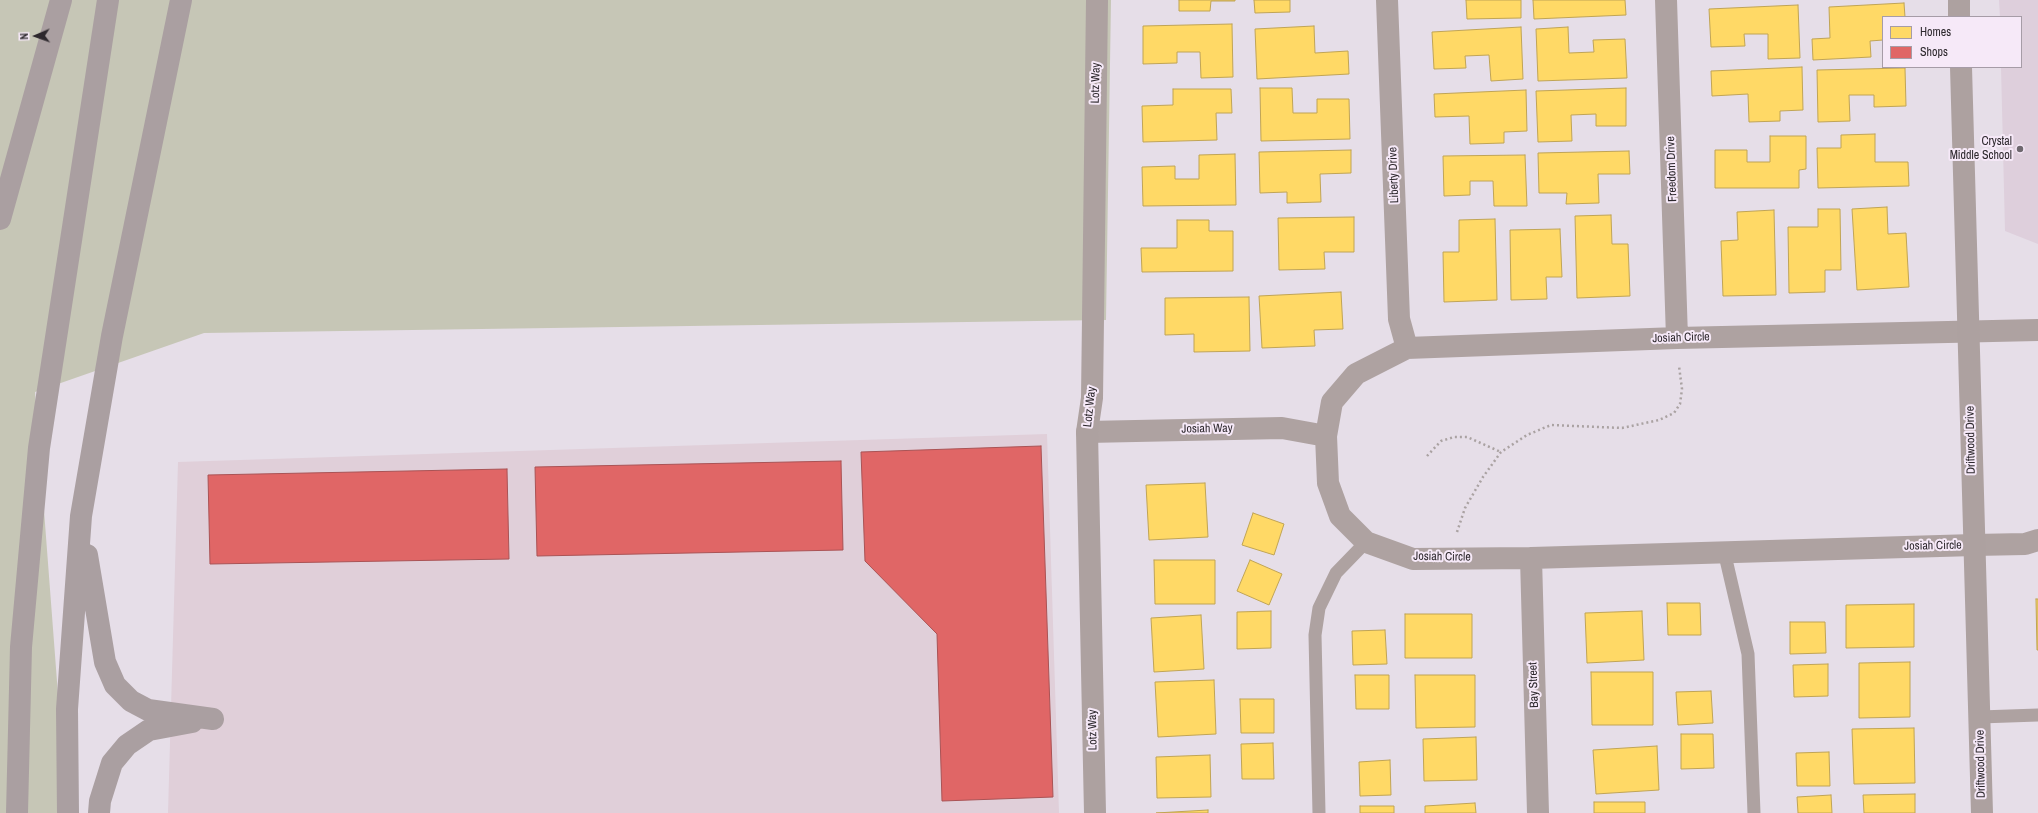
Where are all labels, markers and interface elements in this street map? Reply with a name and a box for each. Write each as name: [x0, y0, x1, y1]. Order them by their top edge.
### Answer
north arrow: [16, 16, 56, 56]
legend: [1882, 16, 2022, 68]
text: Homes: [1920, 24, 1951, 40]
text: N: [17, 33, 31, 40]
text: Shops: [1920, 44, 1948, 60]
street label: Lotz Way: [1088, 63, 1104, 103]
place label: Crystal Middle School: [1950, 135, 2012, 163]
street label: Freedom Drive: [1664, 136, 1680, 202]
marker: Crystal Middle School: [2015, 144, 2025, 154]
street label: Liberty Drive: [1386, 147, 1402, 203]
street label: Josiah Circle: [1652, 330, 1710, 346]
street label: Lotz Way: [1081, 386, 1099, 428]
street label: Driftwood Drive: [1963, 406, 1979, 474]
street label: Josiah Way: [1181, 421, 1233, 437]
street label: Josiah Circle: [1904, 538, 1962, 554]
street label: Josiah Circle: [1413, 549, 1471, 565]
street label: Bay Street: [1526, 662, 1542, 708]
street label: Lotz Way: [1085, 710, 1101, 750]
street label: Driftwood Drive: [1973, 730, 1989, 798]

